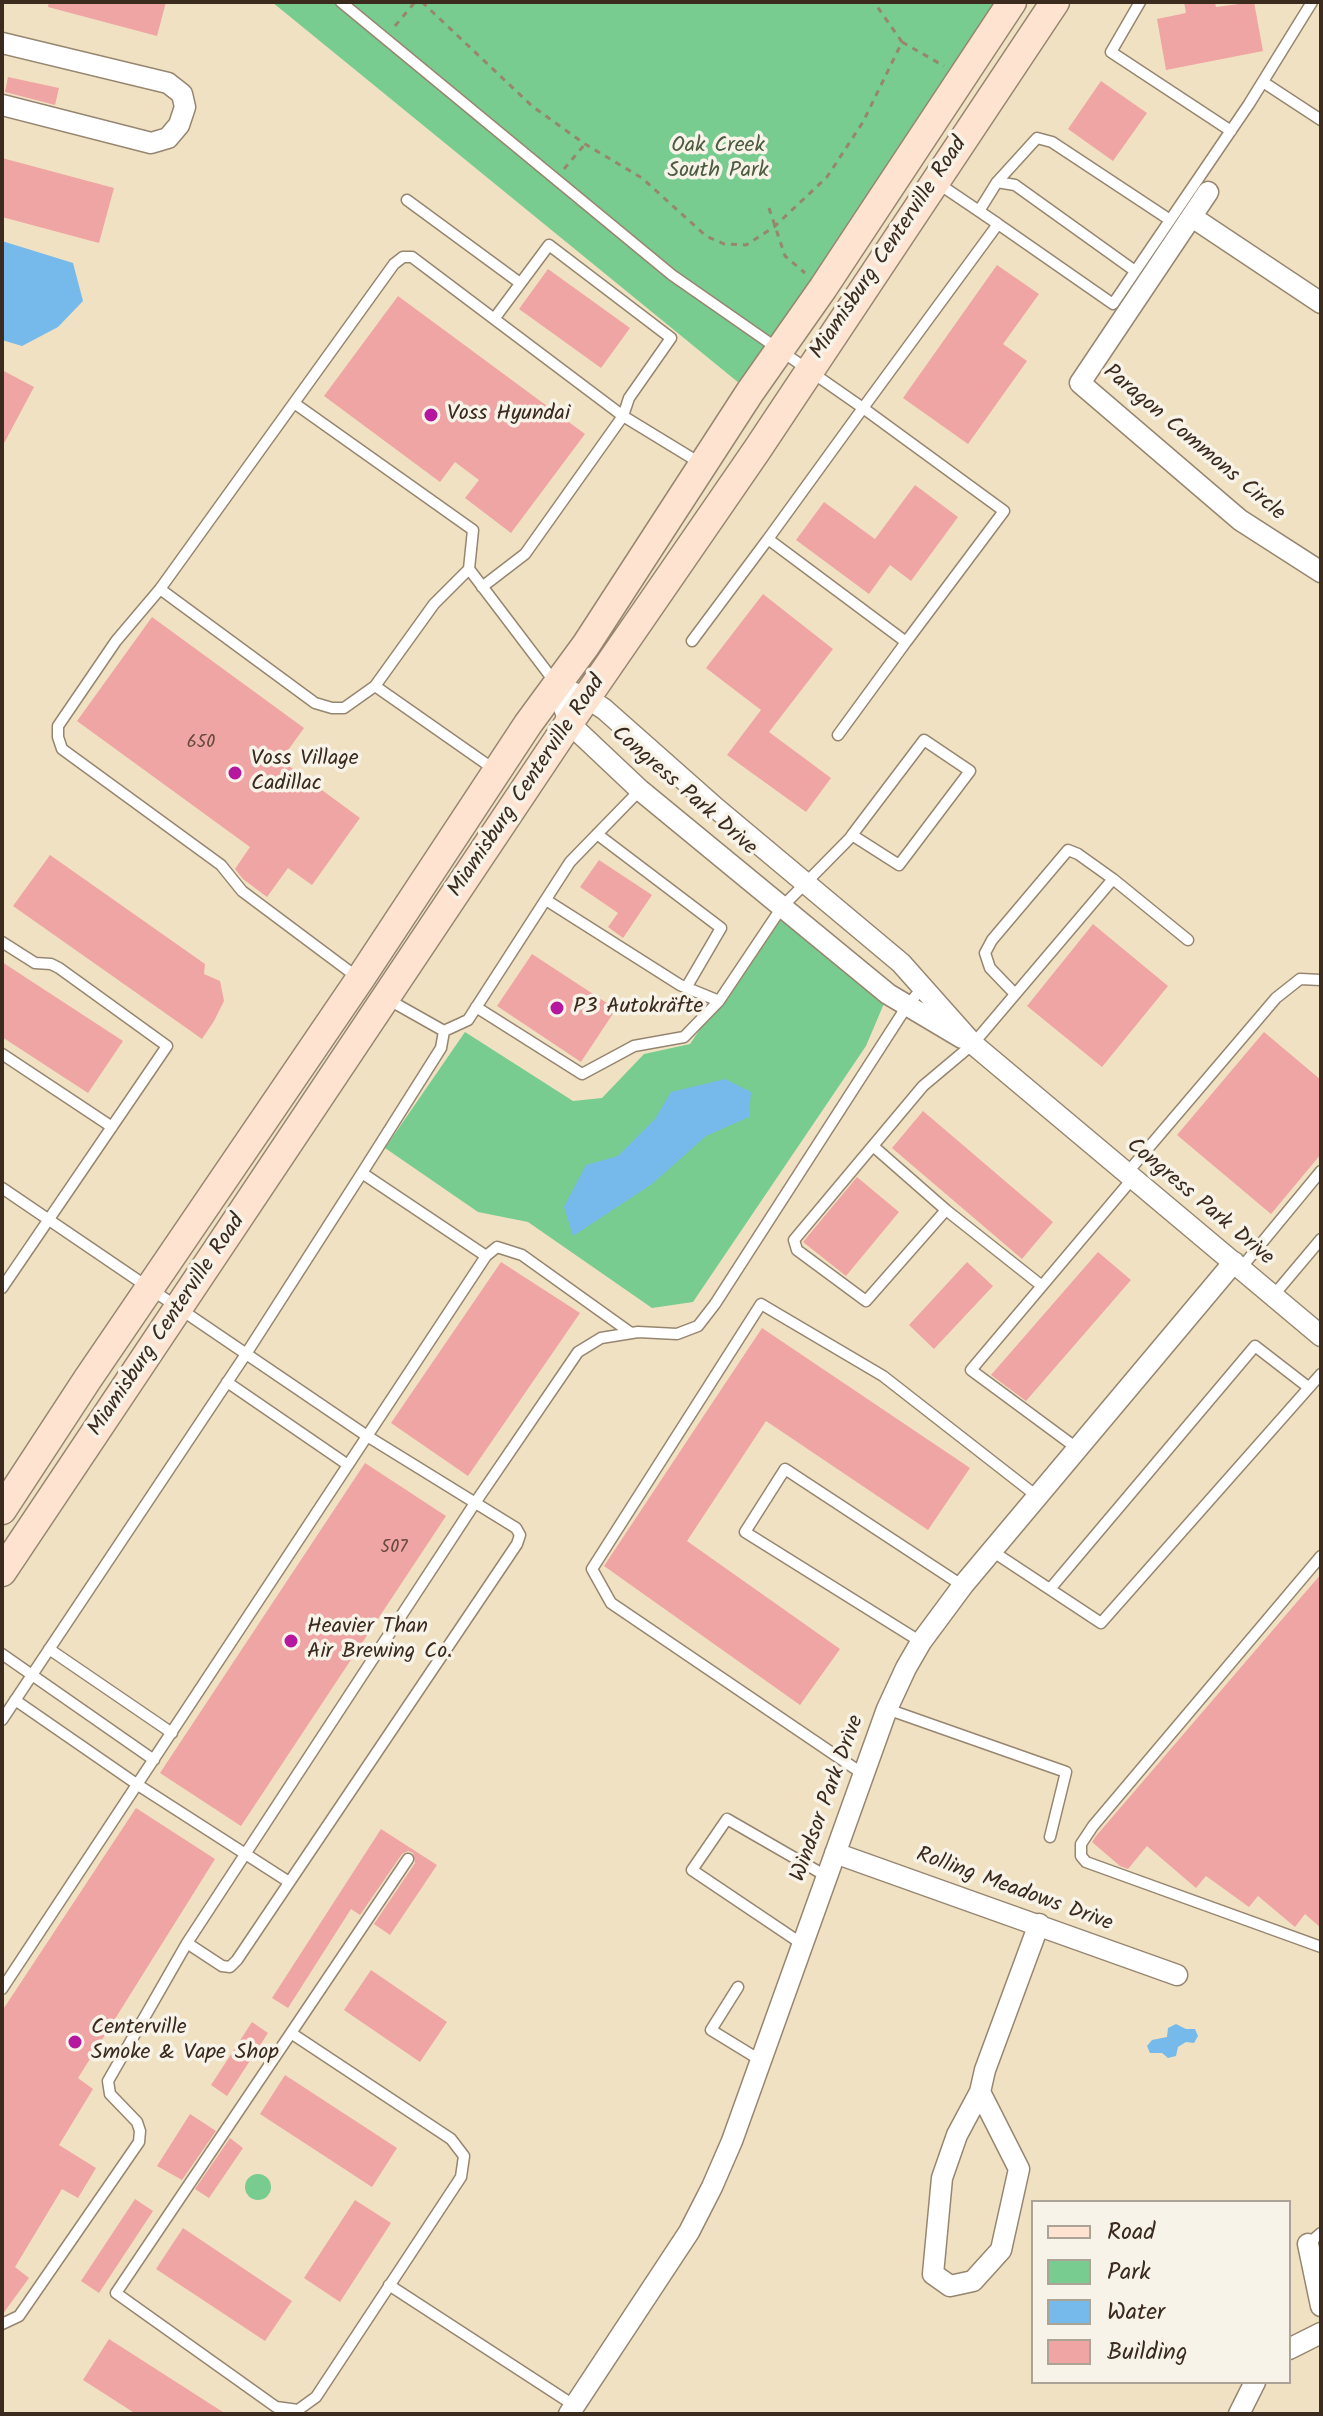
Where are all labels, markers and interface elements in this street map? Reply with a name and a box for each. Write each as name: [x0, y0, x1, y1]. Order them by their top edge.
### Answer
street label: Miamisburg Centerville Road: [806, 133, 974, 365]
park label: Oak Creek South Park: [667, 134, 769, 186]
street label: Paragon Commons Circle: [1097, 360, 1289, 528]
place label: Voss Hyundai: [447, 402, 570, 428]
marker: Voss Hyundai: [422, 406, 440, 424]
street label: Miamisburg Centerville Road: [444, 671, 612, 903]
street label: Congress Park Drive: [605, 721, 761, 863]
house number: 650: [187, 733, 215, 755]
place label: Voss Village Cadillac: [251, 747, 359, 798]
marker: Voss Village Cadillac: [226, 764, 244, 782]
place label: P3 Autokräfte: [573, 995, 703, 1021]
marker: P3 Autokräfte: [548, 999, 566, 1017]
street label: Congress Park Drive: [1120, 1134, 1278, 1272]
street label: Miamisburg Centerville Road: [84, 1210, 252, 1442]
house number: 507: [381, 1538, 407, 1560]
place label: Heavier Than Air Brewing Co.: [307, 1615, 452, 1666]
marker: Heavier Than Air Brewing Co.: [282, 1632, 300, 1650]
street label: Windsor Park Drive: [787, 1712, 871, 1886]
street label: Rolling Meadows Drive: [912, 1843, 1116, 1939]
place label: Centerville Smoke & Vape Shop: [91, 2016, 279, 2068]
marker: Centerville Smoke & Vape Shop: [66, 2033, 84, 2051]
legend: [1031, 2200, 1291, 2384]
text: Road: [1107, 2213, 1155, 2252]
text: Park: [1107, 2253, 1151, 2292]
text: Water: [1107, 2293, 1165, 2332]
text: Building: [1107, 2333, 1187, 2372]

